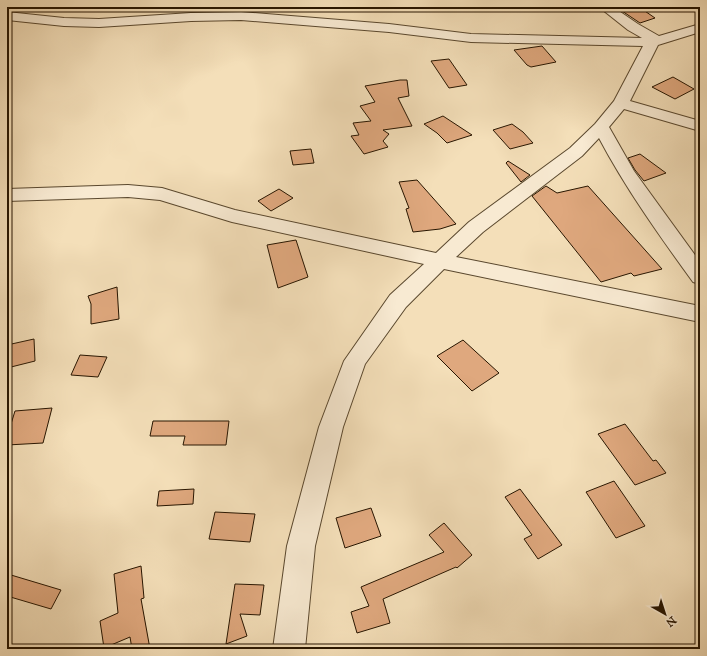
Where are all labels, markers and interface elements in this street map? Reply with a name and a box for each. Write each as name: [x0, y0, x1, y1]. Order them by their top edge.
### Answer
north arrow: [645, 594, 685, 634]
text: N: [663, 613, 679, 630]

